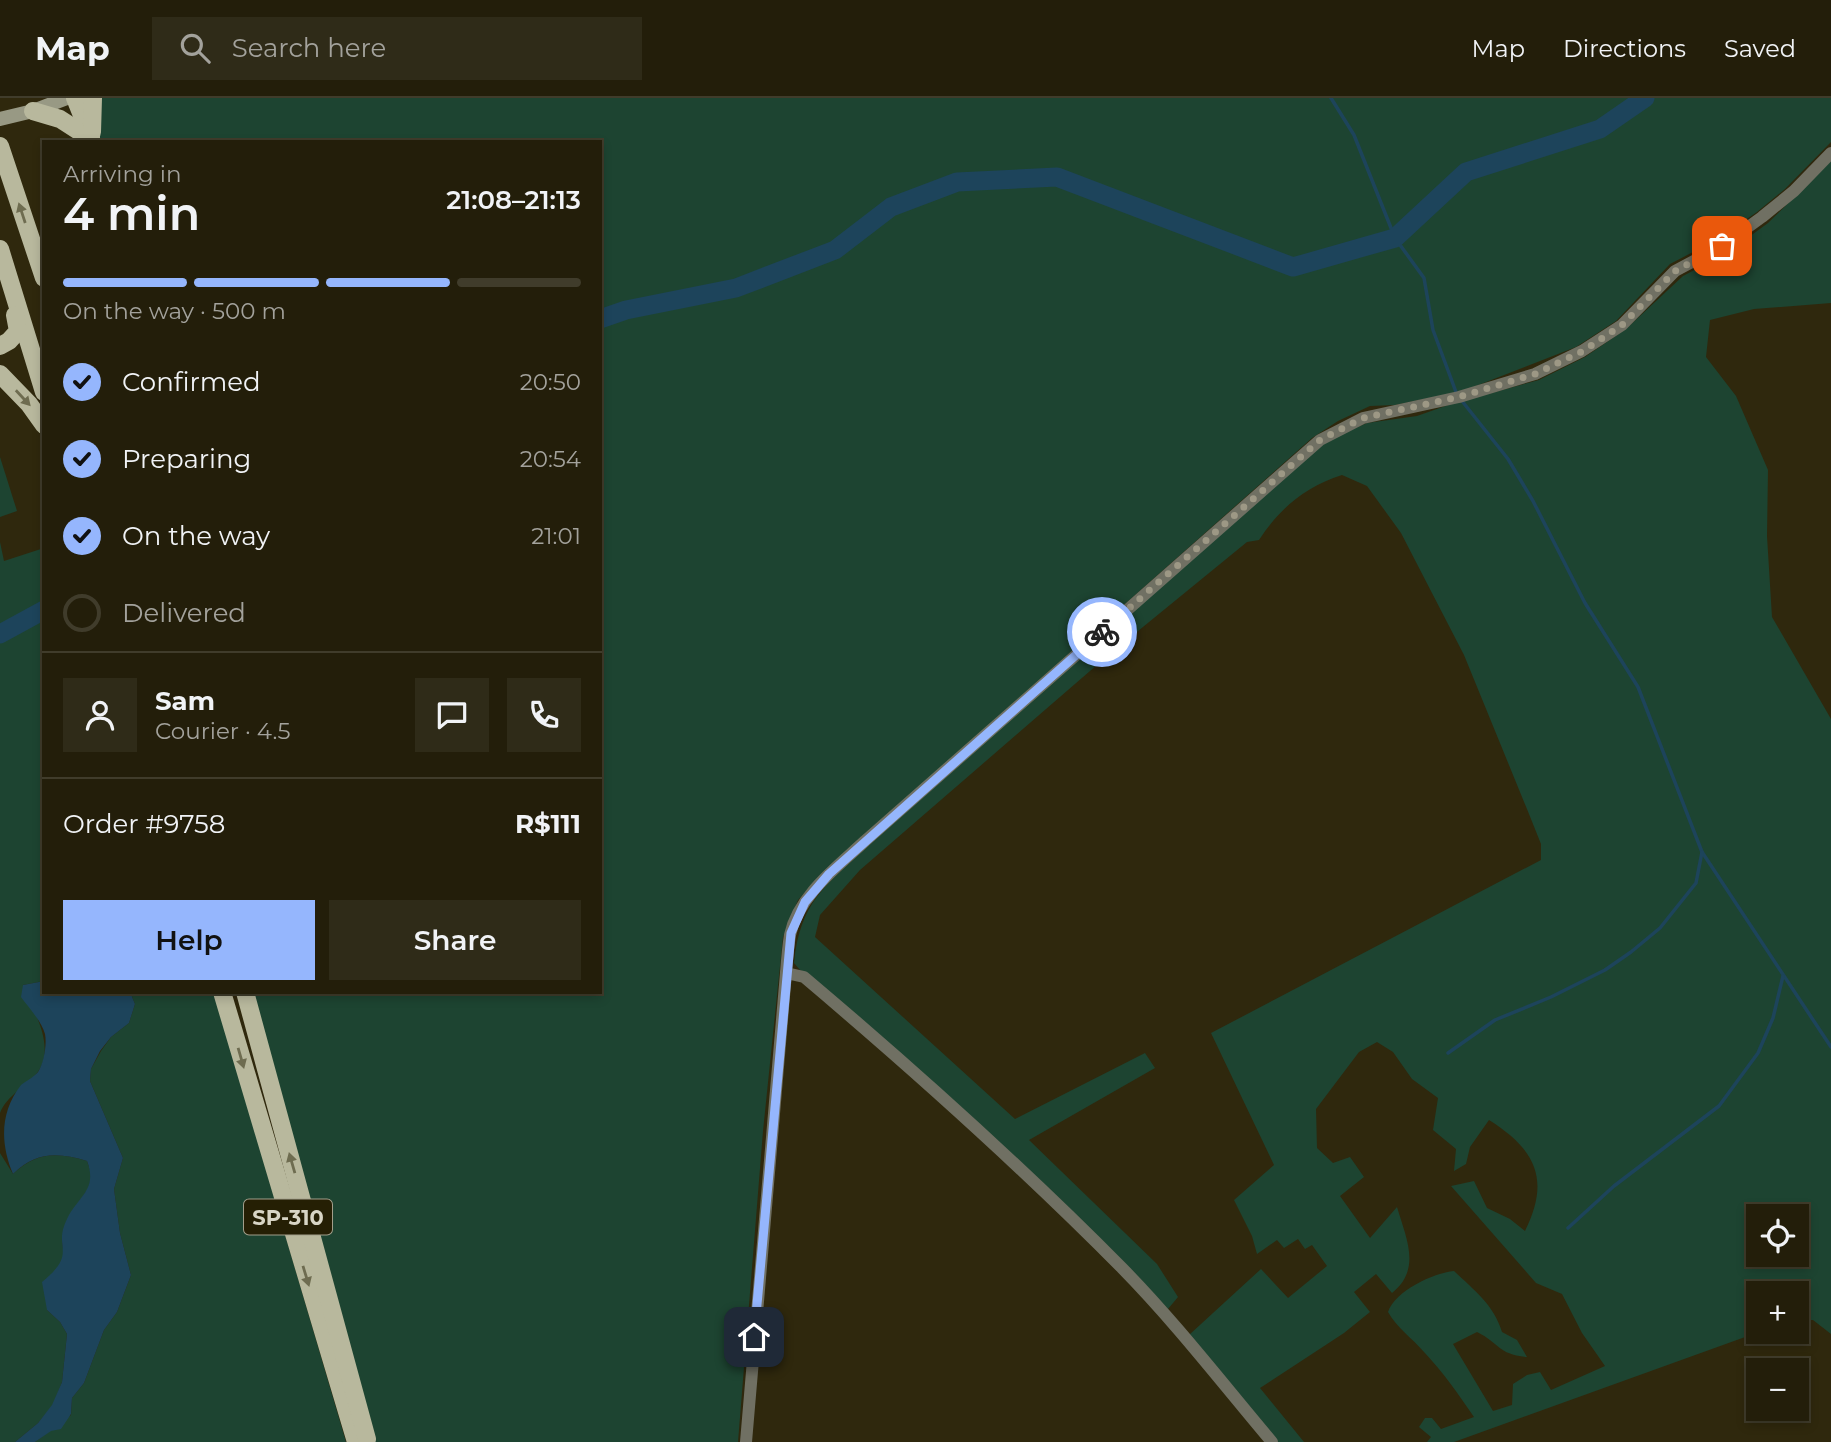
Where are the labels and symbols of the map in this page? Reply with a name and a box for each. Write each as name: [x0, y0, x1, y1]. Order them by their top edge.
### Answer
one-way arrow: [16, 202, 27, 223]
pin: [1692, 216, 1752, 276]
one-way arrow: [15, 389, 31, 406]
courier: [1067, 597, 1137, 667]
one-way arrow: [237, 1048, 247, 1069]
one-way arrow: [286, 1153, 296, 1174]
road number: SP-310: [244, 1200, 332, 1234]
one-way arrow: [301, 1266, 311, 1287]
pin: [724, 1307, 784, 1367]

